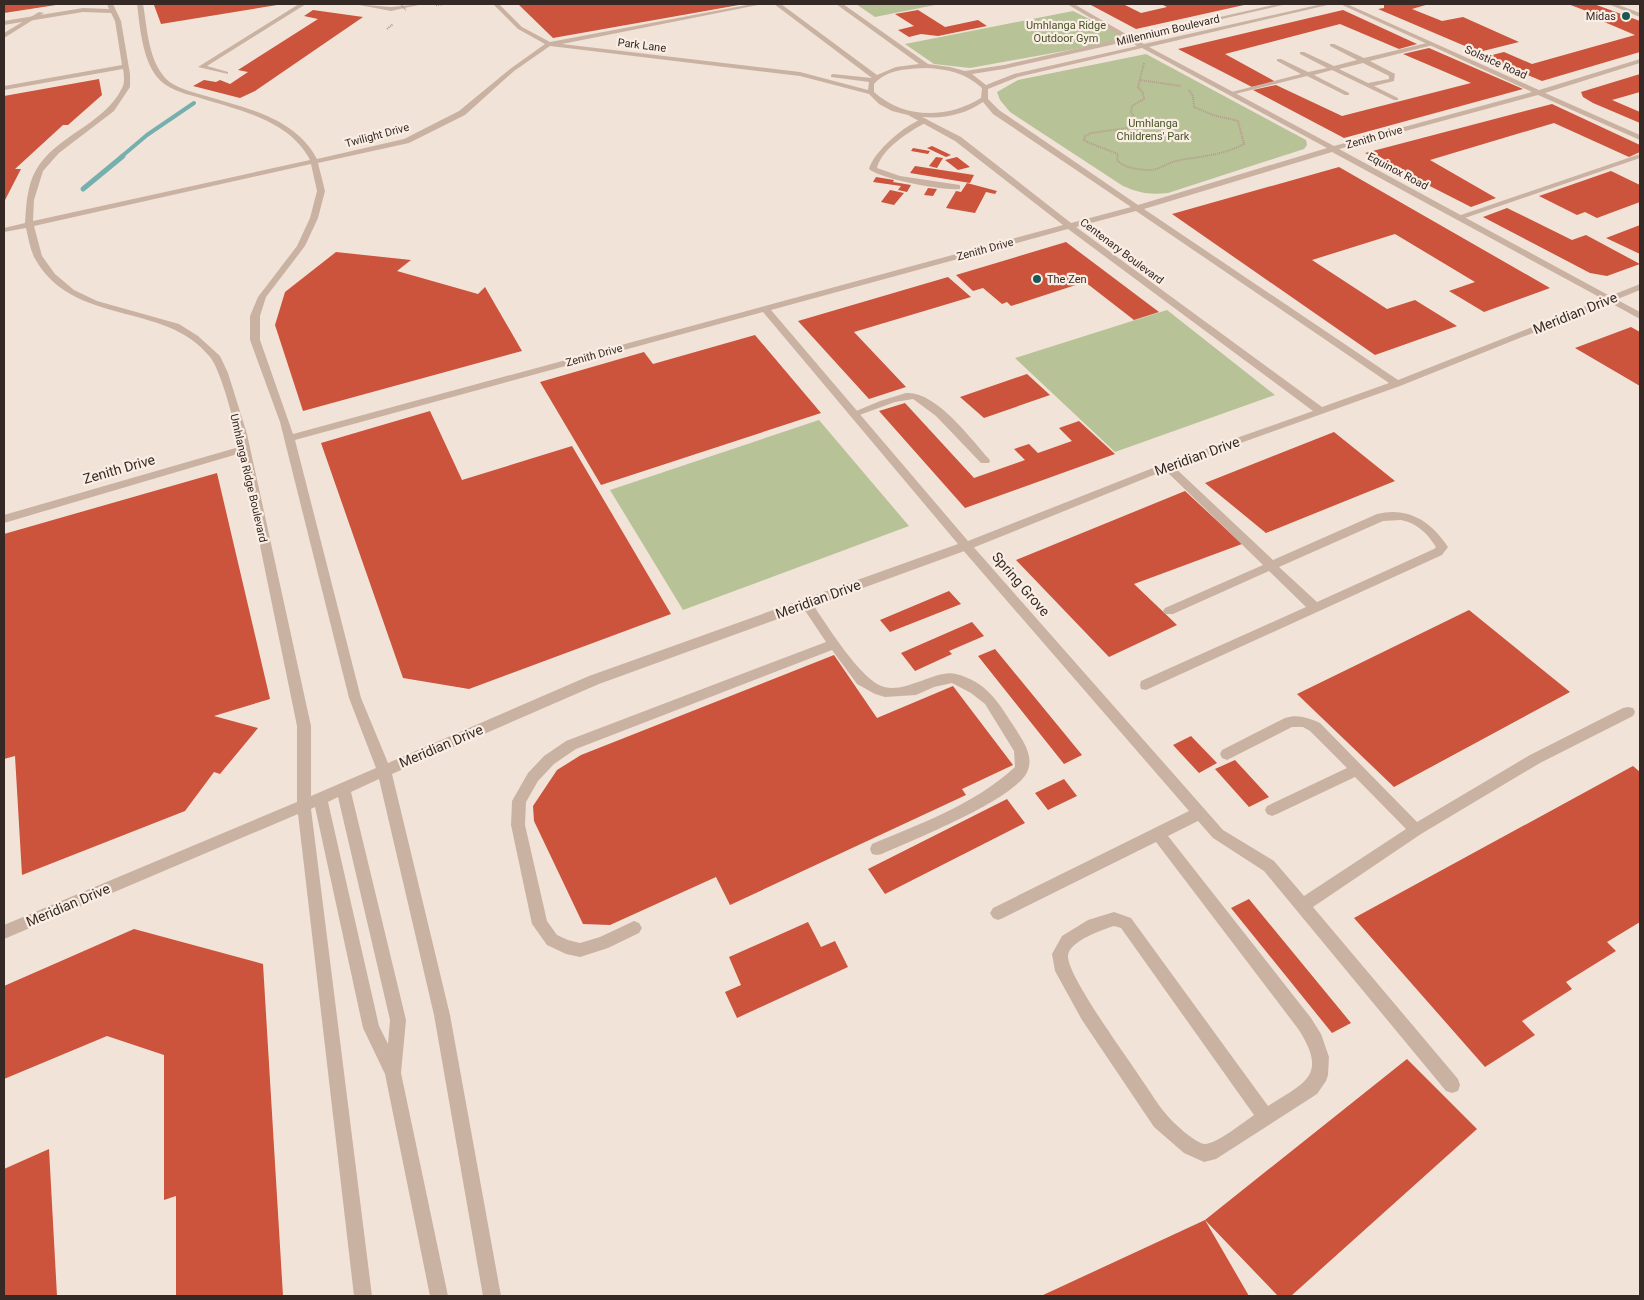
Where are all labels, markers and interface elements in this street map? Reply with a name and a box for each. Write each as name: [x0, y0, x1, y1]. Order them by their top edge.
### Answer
place label: Midas: [1586, 10, 1616, 23]
marker: Midas: [1620, 10, 1632, 22]
street label: Millennium Boulevard: [1115, 12, 1221, 49]
park label: Umhlanga Ridge Outdoor Gym: [1026, 19, 1106, 45]
street label: Park Lane: [617, 36, 667, 55]
street label: Solstice Road: [1463, 43, 1529, 82]
park label: Umhlanga Childrens' Park: [1117, 117, 1190, 143]
street label: Twilight Drive: [344, 121, 411, 150]
street label: Zenith Drive: [1344, 123, 1404, 152]
street label: Equinox Road: [1365, 150, 1430, 193]
street label: Centenary Boulevard: [1077, 216, 1166, 287]
street label: Zenith Drive: [955, 236, 1015, 263]
marker: The Zen: [1031, 273, 1043, 285]
place label: The Zen: [1047, 273, 1087, 286]
street label: Meridian Drive: [1531, 289, 1619, 337]
street label: Zenith Drive: [564, 342, 624, 369]
street label: Umhlanga Ridge Boulevard: [227, 413, 270, 544]
street label: Meridian Drive: [1152, 433, 1242, 479]
street label: Zenith Drive: [81, 451, 157, 487]
street label: Spring Grove: [989, 549, 1053, 619]
street label: Meridian Drive: [773, 576, 863, 622]
street label: Meridian Drive: [397, 721, 485, 771]
street label: Meridian Drive: [24, 880, 112, 930]

